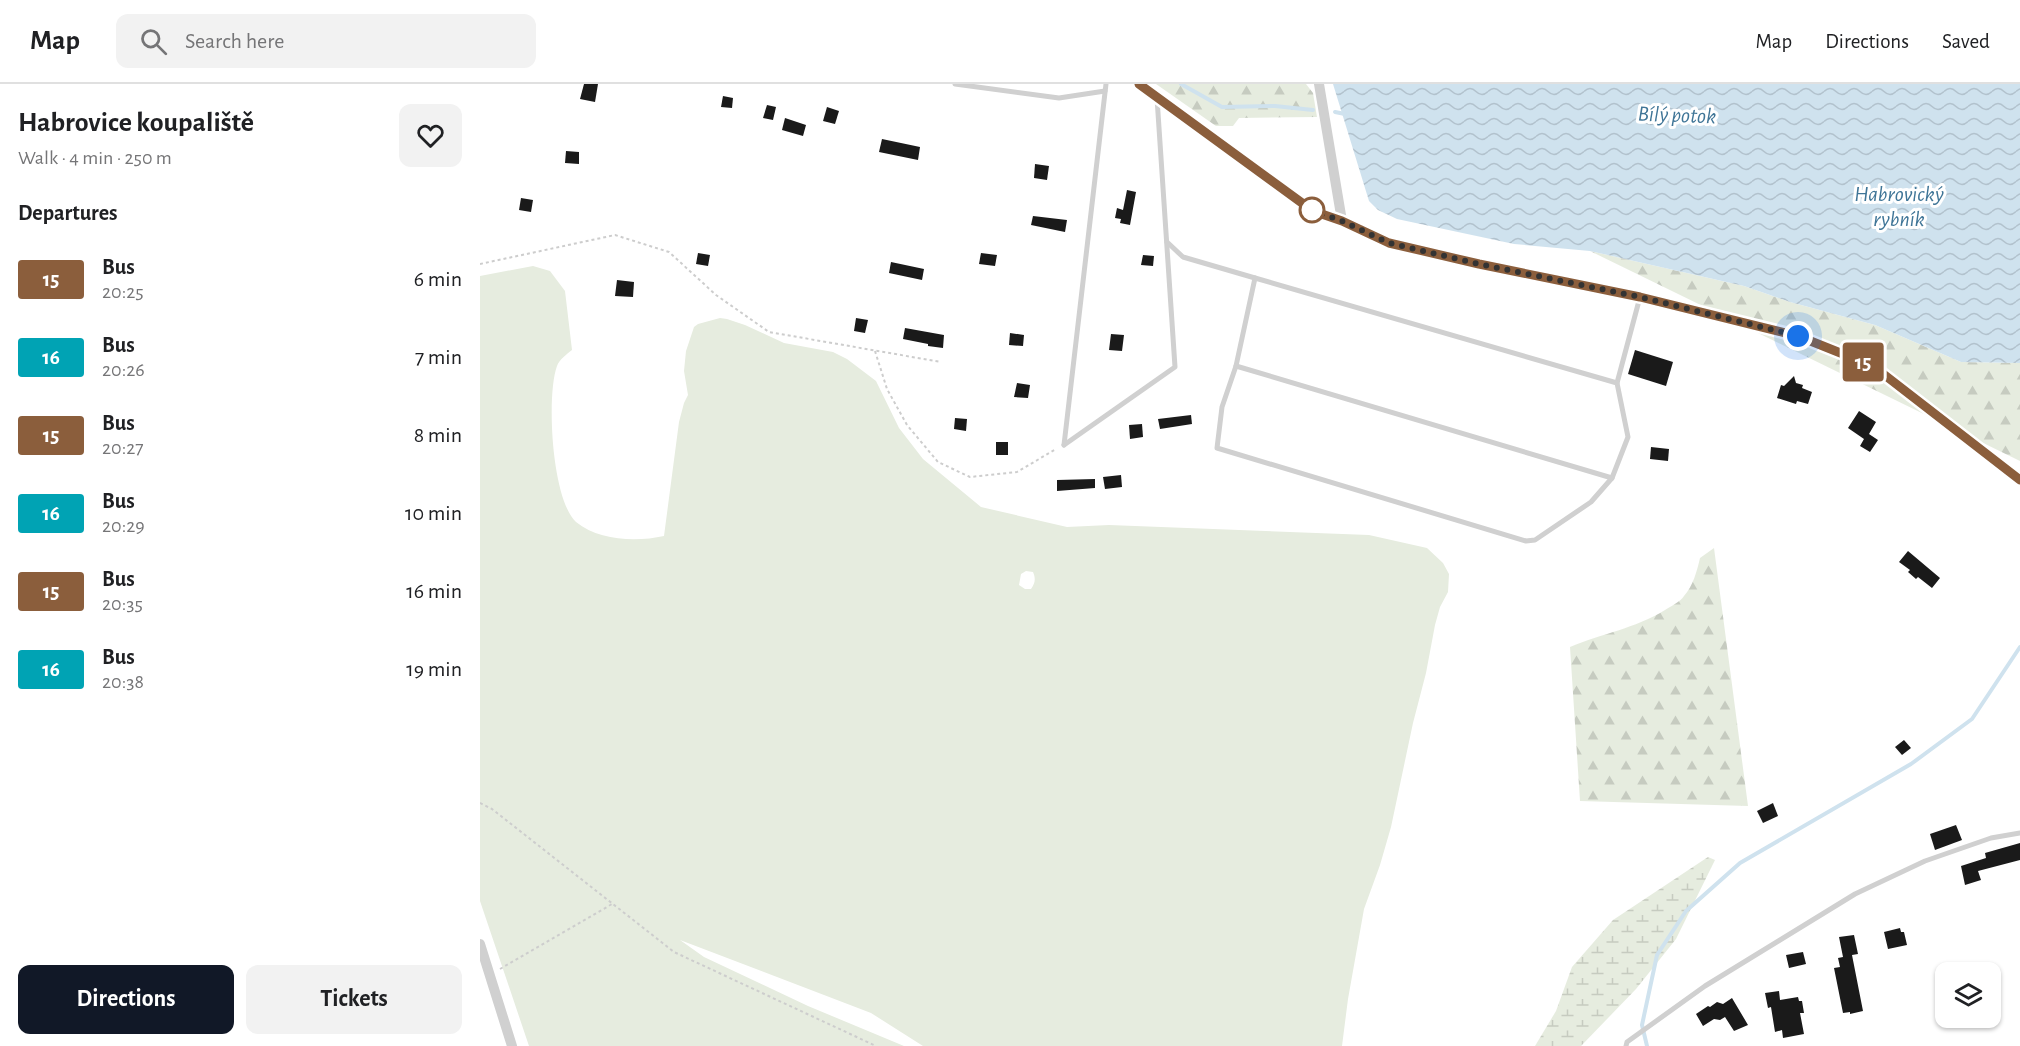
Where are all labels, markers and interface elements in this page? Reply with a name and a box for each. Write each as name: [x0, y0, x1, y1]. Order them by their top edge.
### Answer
search box: [116, 14, 536, 68]
icon: search: [137, 25, 170, 58]
text: Map: [30, 27, 80, 55]
text: Search here: [185, 30, 284, 52]
text: Map: [1756, 31, 1792, 52]
text: Directions: [1825, 31, 1909, 52]
text: Saved: [1942, 31, 1990, 52]
water label: Bílý potok: [1637, 103, 1717, 128]
button: heart: [399, 104, 462, 167]
text: Habrovice koupaliště: [18, 109, 254, 137]
text: Walk · 4 min · 250 m: [18, 148, 172, 168]
water label: Habrovický rybník: [1854, 183, 1944, 230]
unlabelled marker: [1299, 197, 1325, 223]
text: Departures: [18, 202, 118, 224]
text: Bus: [102, 256, 135, 278]
text: 6 min: [414, 268, 462, 290]
text: 15: [43, 269, 59, 290]
text: 20:25: [102, 282, 144, 302]
your location: [1783, 321, 1813, 351]
text: Bus: [102, 334, 135, 356]
line badge: 15: [1836, 342, 1890, 382]
text: 7 min: [415, 346, 462, 368]
text: 16: [42, 347, 60, 368]
text: 15: [1855, 352, 1871, 373]
text: 20:26: [102, 360, 145, 380]
text: Bus: [102, 412, 135, 434]
text: 8 min: [414, 424, 462, 446]
text: 15: [43, 425, 59, 446]
text: 20:27: [102, 438, 144, 458]
text: Bus: [102, 490, 135, 512]
text: 10 min: [405, 502, 462, 524]
text: 16: [42, 503, 60, 524]
text: 20:29: [102, 516, 145, 536]
text: Bus: [102, 568, 135, 590]
text: 16 min: [406, 580, 462, 602]
text: 15: [43, 581, 59, 602]
text: 20:35: [102, 594, 143, 614]
text: Bus: [102, 646, 135, 668]
text: 19 min: [406, 658, 462, 680]
text: 16: [42, 659, 60, 680]
text: 20:38: [102, 672, 144, 692]
map controls: [1935, 962, 2001, 1028]
button: layers: [1935, 962, 2001, 1028]
button: Directions: [18, 965, 234, 1034]
button: Tickets: [246, 965, 462, 1034]

